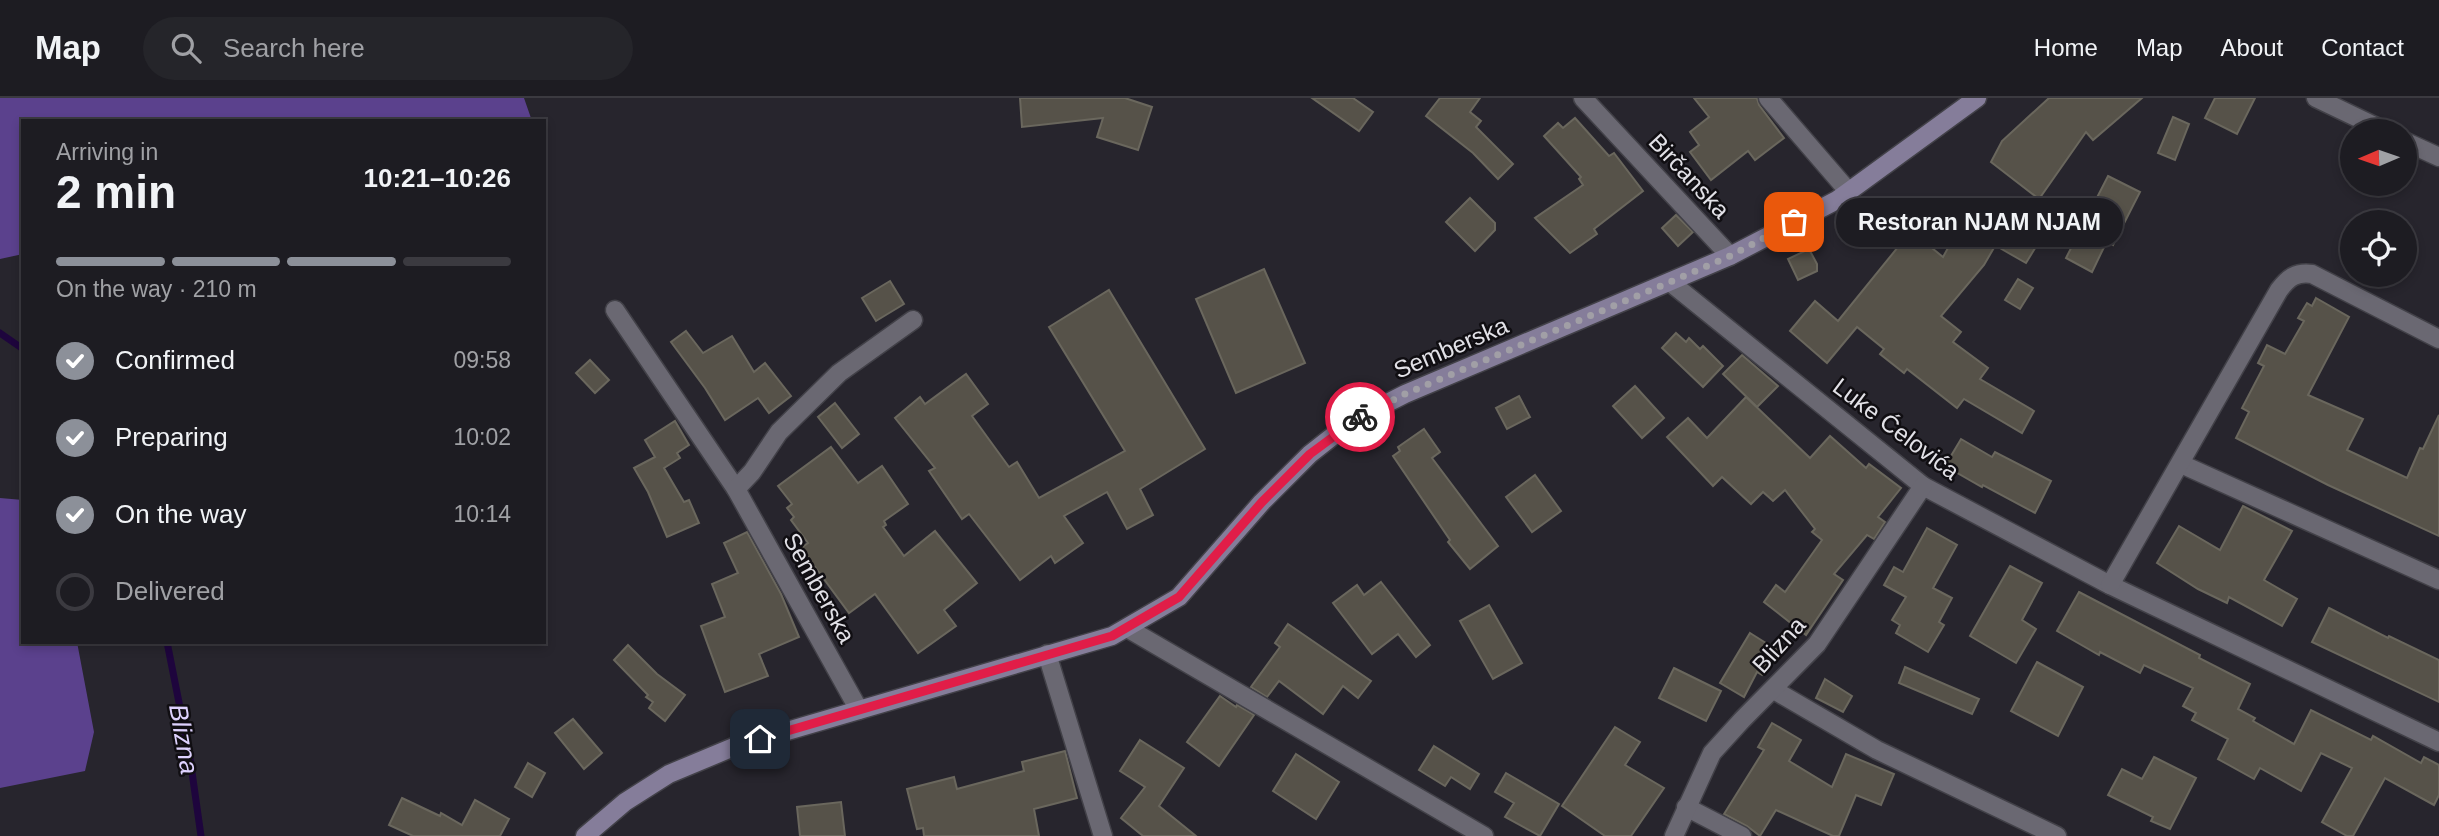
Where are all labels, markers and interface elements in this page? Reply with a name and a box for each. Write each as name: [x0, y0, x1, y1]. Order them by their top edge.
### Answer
search box: [143, 17, 633, 80]
text: Map: [35, 29, 101, 66]
icon: search: [167, 29, 205, 67]
text: Search here: [223, 33, 365, 63]
text: Home: [2034, 34, 2098, 61]
text: Map: [2136, 34, 2183, 61]
text: About: [2221, 34, 2283, 61]
text: Contact: [2321, 34, 2404, 61]
north arrow: [2340, 119, 2417, 196]
map controls: [2340, 119, 2417, 287]
street label: Birčanska: [1644, 128, 1736, 224]
text: Arriving in: [56, 139, 158, 165]
text: 10:21–10:26: [364, 163, 511, 193]
text: 2 min: [56, 166, 176, 218]
pin: [1764, 192, 1824, 252]
callout: Restoran NJAM NJAM: [1836, 198, 2123, 246]
icon: bag: [1775, 203, 1813, 241]
text: Restoran NJAM NJAM: [1858, 209, 2101, 235]
button: locate: [2340, 210, 2417, 287]
text: On the way · 210 m: [56, 276, 257, 302]
street label: Semberska: [1390, 311, 1513, 384]
icon: check: [56, 342, 94, 380]
text: Confirmed: [115, 345, 235, 375]
text: 09:58: [453, 347, 511, 373]
street label: Luke Ćelovića: [1828, 372, 1965, 485]
courier: [1325, 382, 1395, 452]
icon: bike: [1341, 398, 1379, 436]
icon: check: [56, 419, 94, 457]
text: Preparing: [115, 422, 228, 452]
text: 10:02: [453, 424, 511, 450]
icon: check: [56, 496, 94, 534]
text: On the way: [115, 499, 247, 529]
text: 10:14: [453, 501, 511, 527]
street label: Semberska: [778, 528, 861, 648]
text: Delivered: [115, 576, 225, 606]
street label: Blizna: [1747, 611, 1811, 678]
water label: Blizna: [163, 702, 205, 776]
pin: [730, 709, 790, 769]
icon: home: [741, 720, 779, 758]

